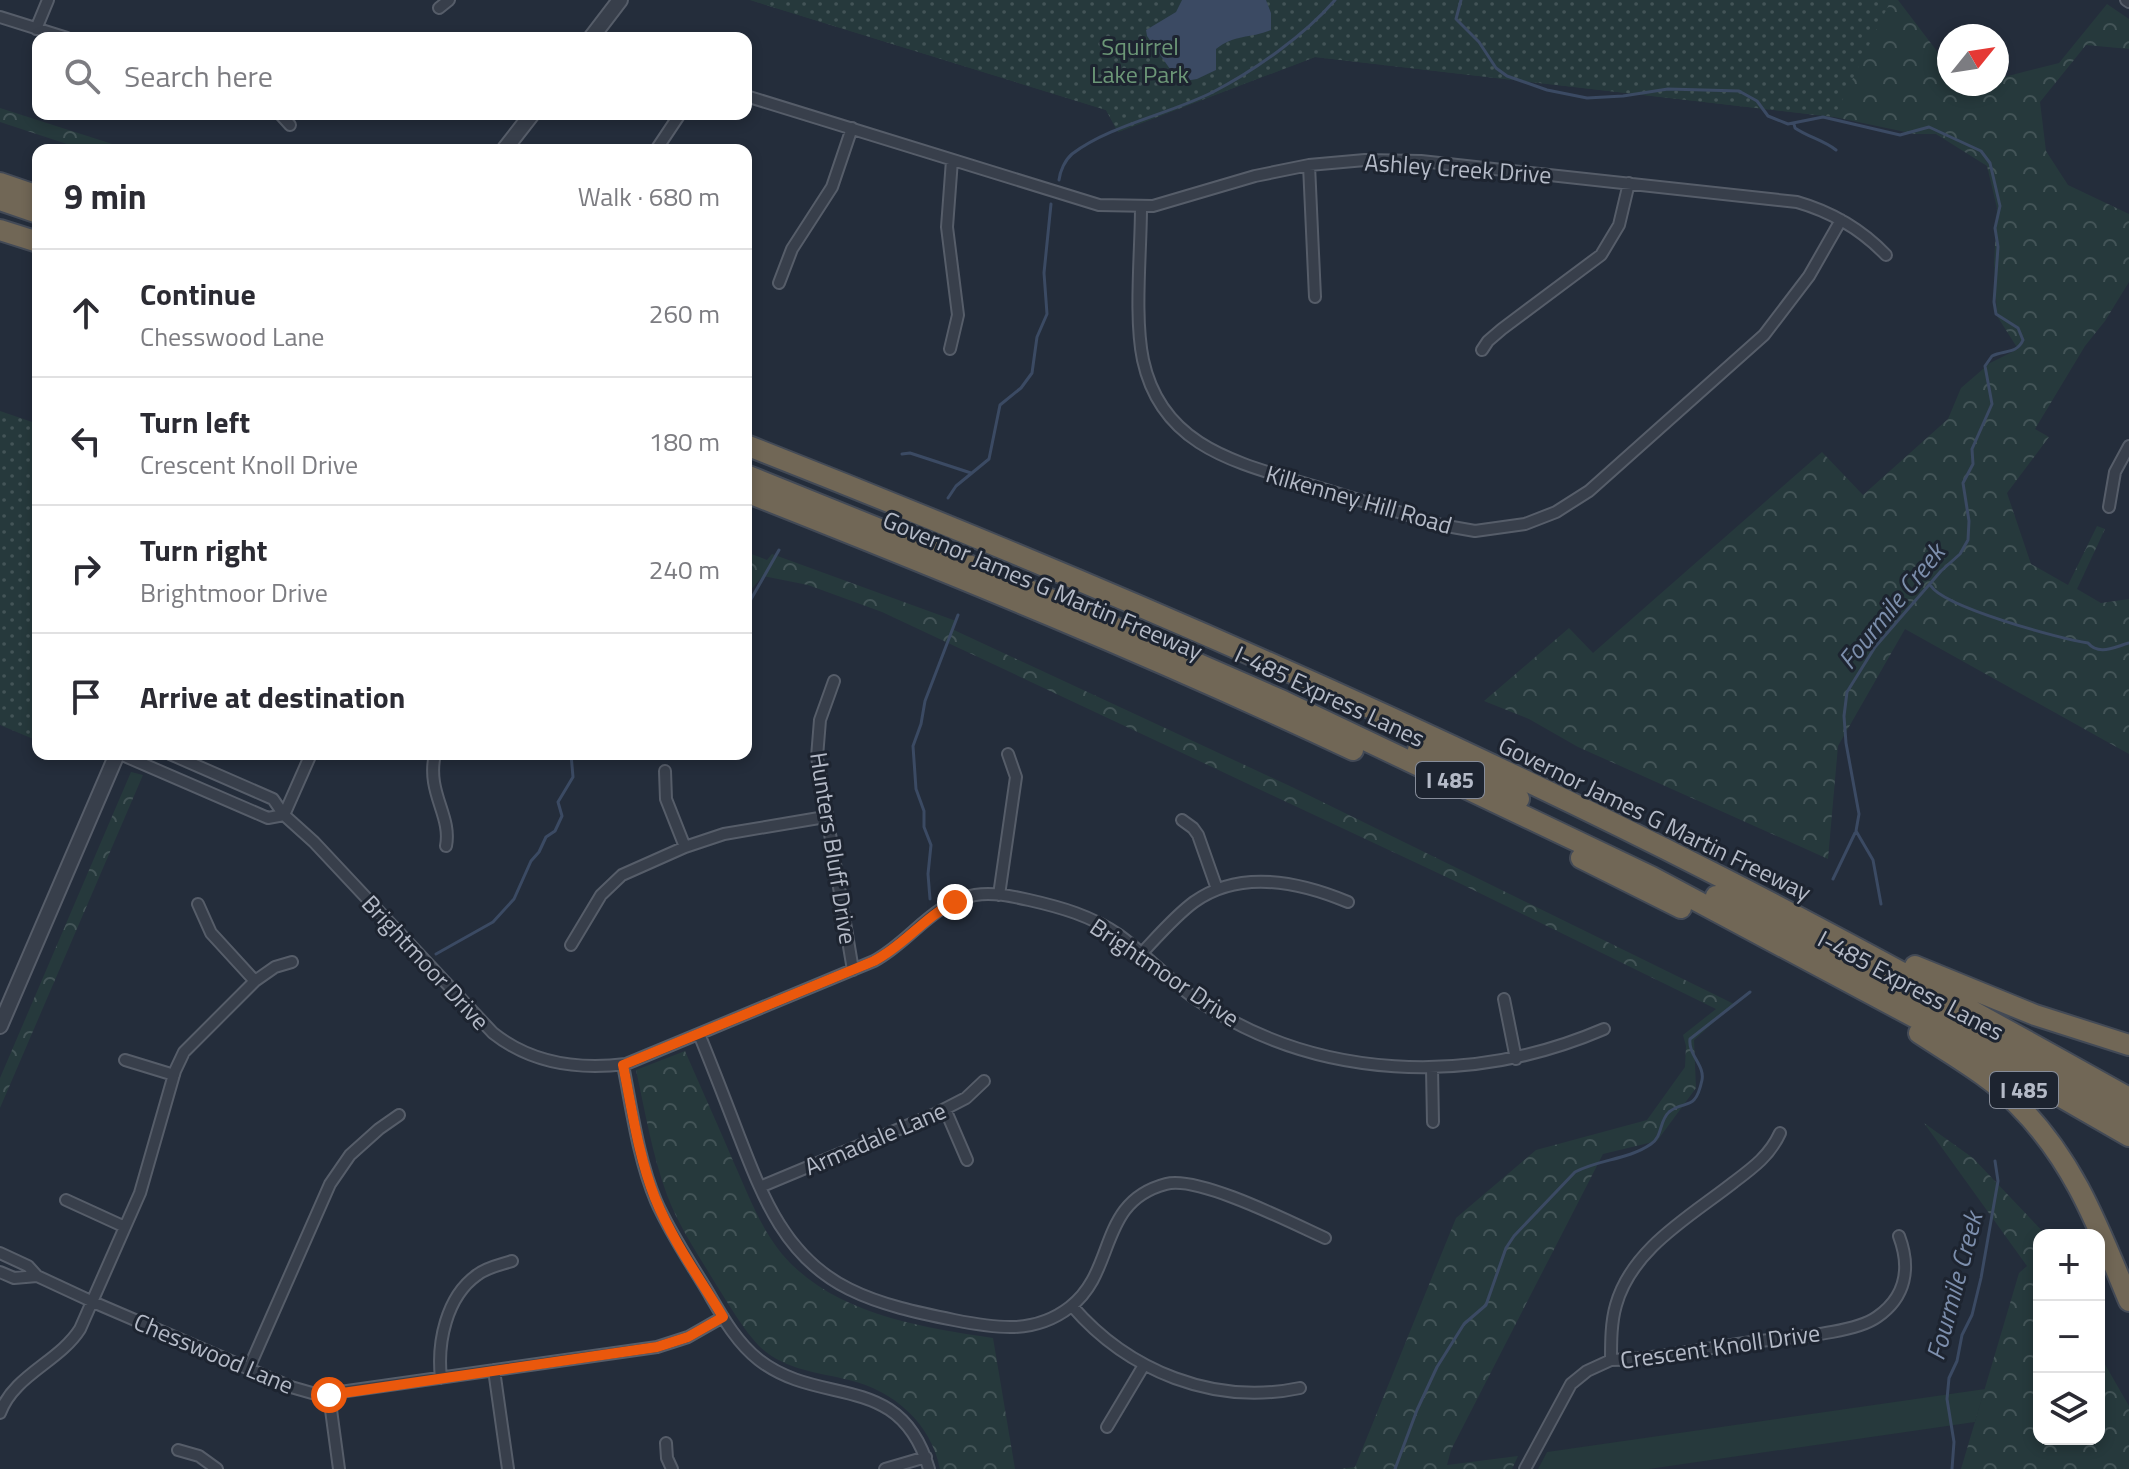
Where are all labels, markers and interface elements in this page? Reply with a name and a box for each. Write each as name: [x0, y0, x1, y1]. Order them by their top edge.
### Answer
north arrow: [1937, 24, 2009, 96]
park label: Squirrel Lake Park: [1091, 28, 1190, 92]
search box: [32, 32, 752, 120]
text: Search here: [124, 53, 273, 99]
icon: search: [60, 54, 104, 98]
street label: Ashley Creek Drive: [1363, 144, 1553, 192]
text: 9 min: [64, 170, 147, 222]
text: Walk · 680 m: [578, 177, 720, 216]
text: Continue: [140, 271, 256, 317]
icon: ahead: [64, 291, 108, 335]
text: 260 m: [649, 294, 720, 333]
text: Chesswood Lane: [140, 317, 325, 356]
text: Turn left: [140, 399, 250, 445]
icon: left: [64, 419, 108, 463]
text: 180 m: [649, 422, 720, 461]
text: Crescent Knoll Drive: [140, 445, 358, 484]
street label: Kilkenney Hill Road: [1262, 455, 1456, 543]
street label: Governor James G Martin Freeway: [878, 501, 1209, 669]
text: Turn right: [140, 527, 268, 573]
water label: Fourmile Creek: [1828, 532, 1956, 677]
icon: right: [64, 547, 108, 591]
text: 240 m: [649, 550, 720, 589]
text: Brightmoor Drive: [140, 573, 328, 612]
street label: I-485 Express Lanes: [1229, 636, 1431, 756]
text: Arrive at destination: [140, 674, 405, 720]
icon: arrive: [64, 675, 108, 719]
street label: Governor James G Martin Freeway: [1492, 726, 1818, 910]
street label: Hunters Bluff Drive: [801, 749, 867, 947]
road number: I 485: [1416, 762, 1484, 798]
route end: [937, 884, 973, 920]
street label: Brightmoor Drive: [354, 886, 498, 1038]
street label: Brightmoor Drive: [1083, 909, 1247, 1035]
street label: I-485 Express Lanes: [1811, 921, 2011, 1049]
road number: I 485: [1990, 1072, 2058, 1108]
street label: Armadale Lane: [799, 1092, 951, 1184]
water label: Fourmile Creek: [1916, 1204, 1993, 1364]
map controls: [2033, 1229, 2105, 1445]
button: +: [2033, 1229, 2105, 1301]
button: −: [2033, 1301, 2105, 1373]
street label: Chesswood Lane: [129, 1303, 299, 1403]
street label: Crescent Knoll Drive: [1618, 1314, 1822, 1378]
button: layers: [2033, 1373, 2105, 1445]
route start: [311, 1377, 347, 1413]

